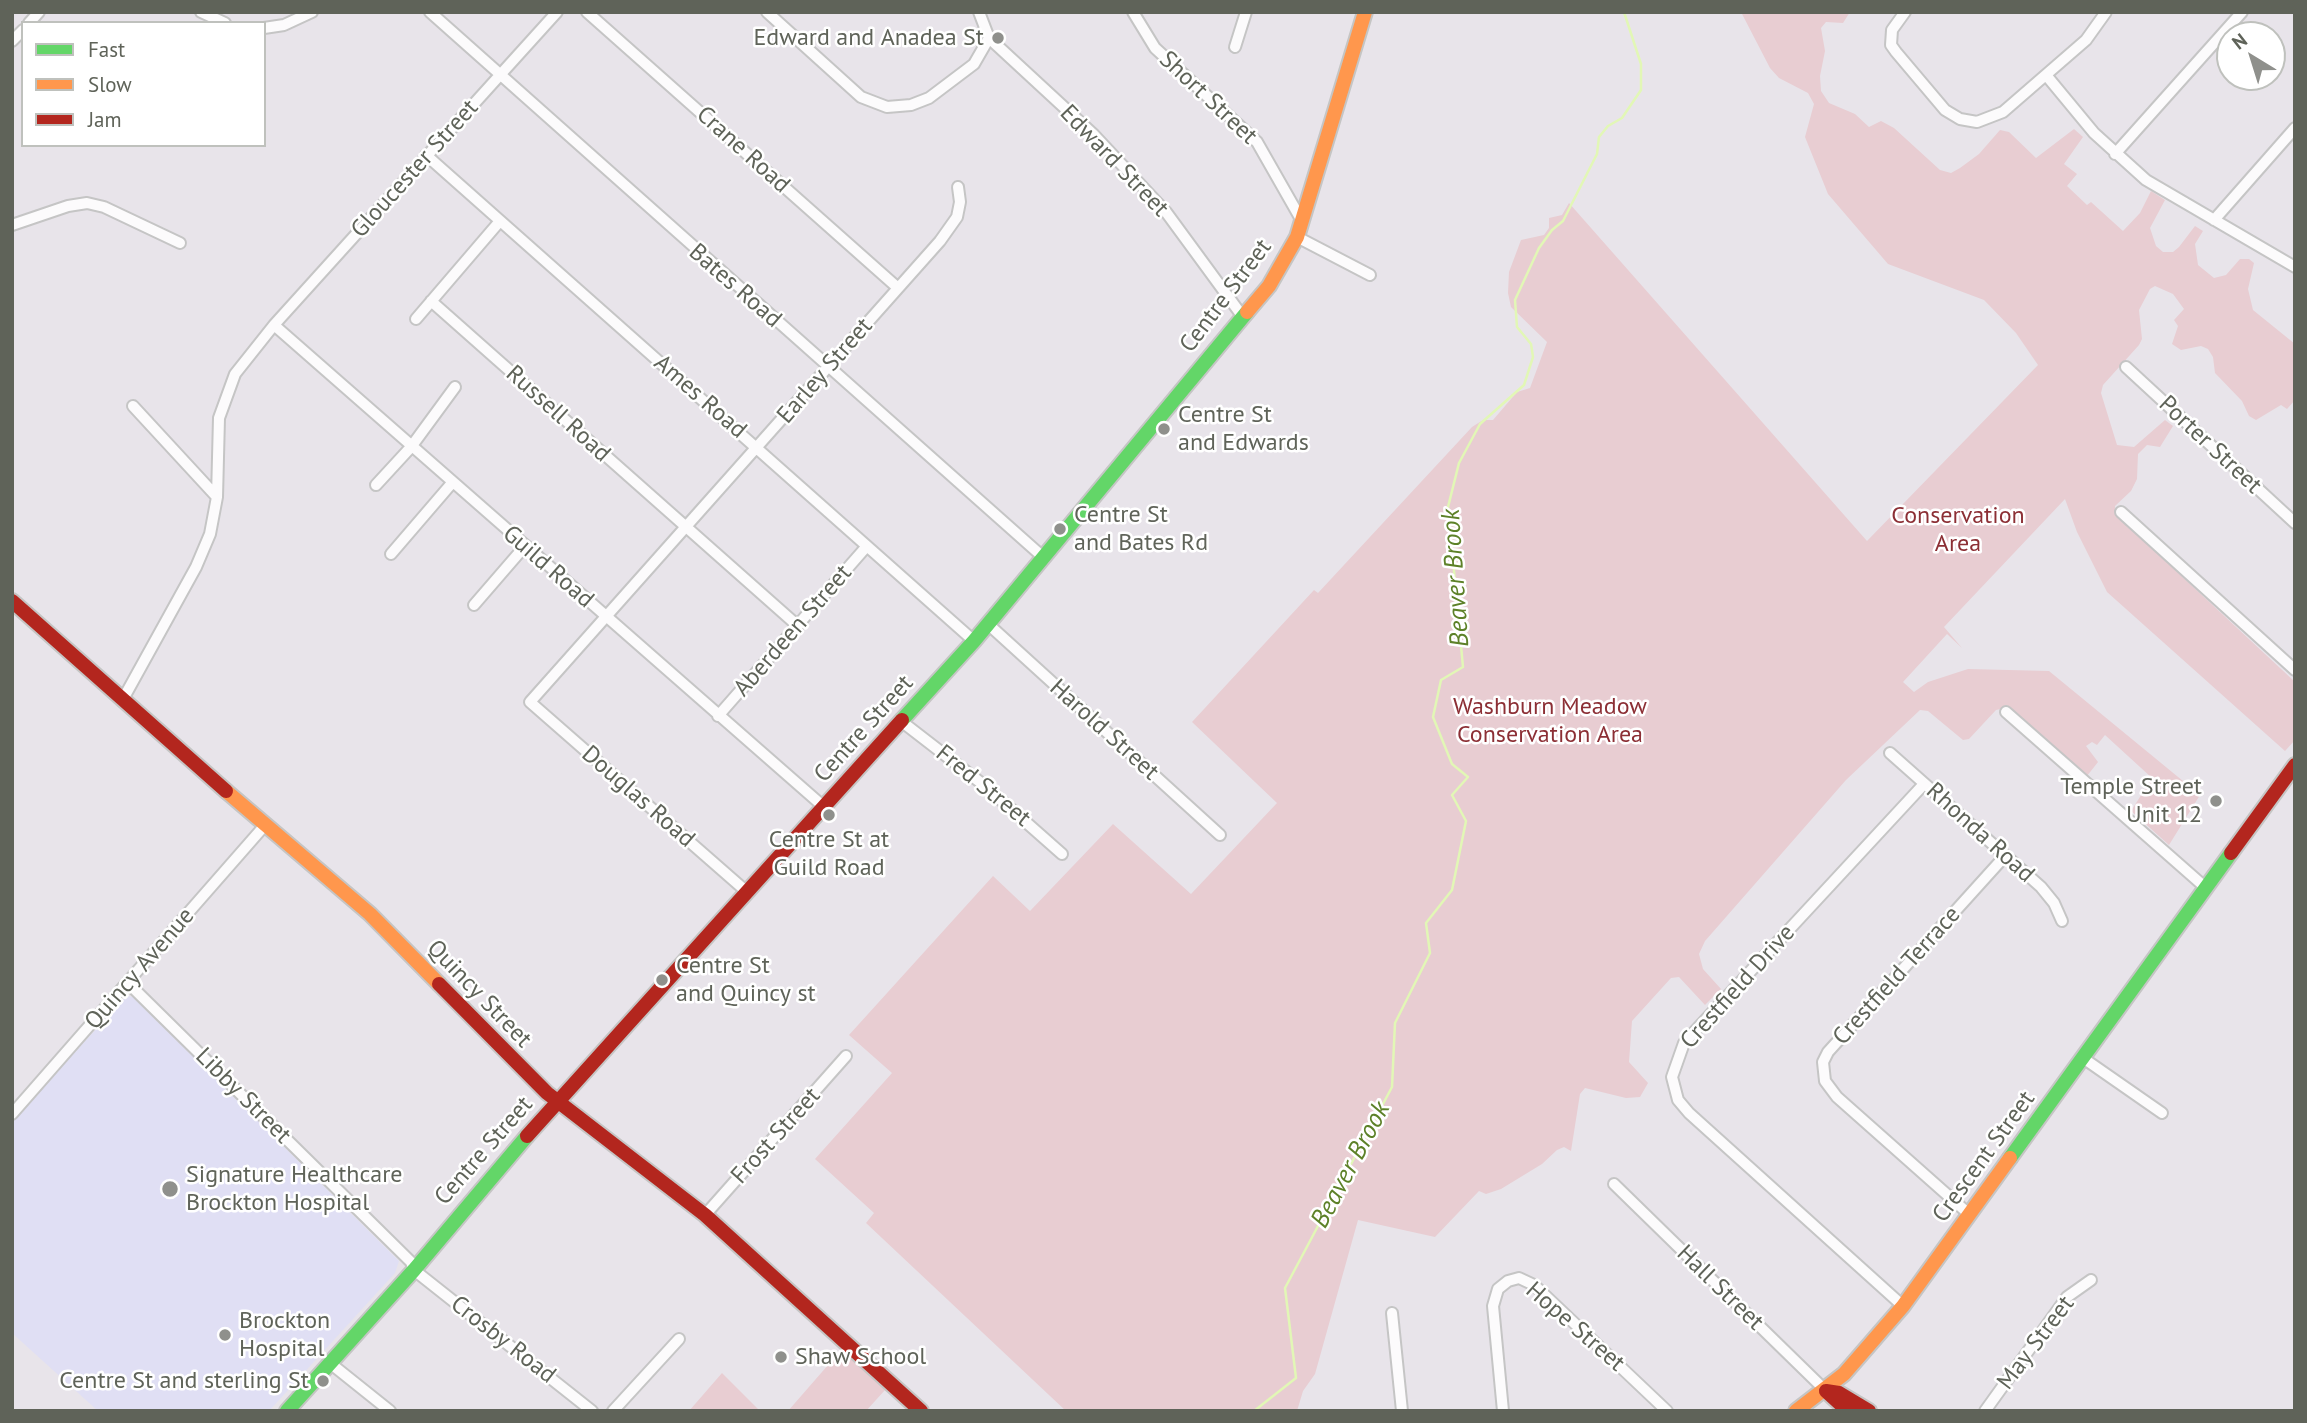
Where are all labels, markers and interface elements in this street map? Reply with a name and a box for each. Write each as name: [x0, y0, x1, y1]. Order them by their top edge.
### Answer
legend: [21, 21, 266, 147]
north arrow: [2216, 21, 2286, 91]
place label: Edward and Anadea St: [753, 24, 984, 52]
text: N: [2227, 28, 2252, 54]
marker: Edward and Anadea St: [990, 30, 1006, 46]
text: Fast: [88, 36, 125, 63]
street label: Short Street: [1153, 45, 1263, 151]
text: Slow: [88, 71, 132, 98]
street label: Gloucester Street: [345, 94, 485, 244]
street label: Edward Street: [1054, 99, 1174, 223]
street label: Crane Road: [690, 101, 796, 199]
text: Jam: [88, 106, 122, 133]
street label: Centre Street: [1174, 234, 1278, 358]
street label: Bates Road: [683, 238, 787, 334]
street label: Earley Street: [771, 312, 879, 430]
street label: Ames Road: [648, 349, 752, 445]
street label: Russell Road: [500, 360, 616, 468]
street label: Porter Street: [2153, 390, 2267, 500]
place label: Centre St and Edwards: [1178, 401, 1309, 457]
marker: Centre St and Edwards: [1156, 421, 1172, 437]
place label: Centre St and Bates Rd: [1074, 501, 1208, 557]
park label: Conservation Area: [1891, 502, 2025, 558]
water label: Beaver Brook: [1436, 508, 1476, 648]
street label: Guild Road: [497, 520, 599, 614]
marker: Centre St and Bates Rd: [1052, 521, 1068, 537]
street label: Aberdeen Street: [728, 559, 858, 703]
street label: Centre Street: [808, 669, 920, 789]
street label: Harold Street: [1044, 674, 1164, 786]
park label: Washburn Meadow Conservation Area: [1453, 693, 1647, 749]
street label: Fred Street: [930, 739, 1036, 833]
street label: Douglas Road: [575, 740, 701, 854]
place label: Temple Street Unit 12: [2060, 773, 2202, 829]
street label: Rhonda Road: [1920, 777, 2040, 889]
marker: Temple Street Unit 12: [2208, 793, 2224, 809]
marker: Centre St at Guild Road: [821, 807, 837, 823]
place label: Centre St at Guild Road: [769, 826, 889, 882]
street label: Crestfield Terrace: [1827, 901, 1967, 1051]
street label: Quincy Avenue: [79, 902, 201, 1036]
street label: Crestfield Drive: [1675, 919, 1801, 1055]
street label: Quincy Street: [421, 934, 537, 1054]
place label: Centre St and Quincy st: [676, 952, 816, 1008]
marker: Centre St and Quincy st: [654, 972, 670, 988]
street label: Libby Street: [189, 1042, 297, 1150]
street label: Frost Street: [725, 1082, 827, 1190]
street label: Crescent Street: [1927, 1086, 2041, 1228]
street label: Centre Street: [429, 1091, 539, 1211]
water label: Beaver Brook: [1305, 1097, 1397, 1233]
place label: Signature Healthcare Brockton Hospital: [186, 1161, 403, 1217]
marker: Signature Healthcare Brockton Hospital: [160, 1179, 180, 1199]
street label: Hall Street: [1671, 1240, 1769, 1336]
street label: Hope Street: [1520, 1276, 1630, 1378]
street label: Crosby Road: [445, 1290, 561, 1390]
street label: May Street: [1991, 1290, 2081, 1396]
place label: Brockton Hospital: [239, 1307, 330, 1363]
marker: Brockton Hospital: [217, 1327, 233, 1343]
place label: Shaw School: [795, 1343, 926, 1371]
marker: Shaw School: [773, 1349, 789, 1365]
place label: Centre St and sterling St: [59, 1367, 309, 1395]
marker: Centre St and sterling St: [315, 1373, 331, 1389]

